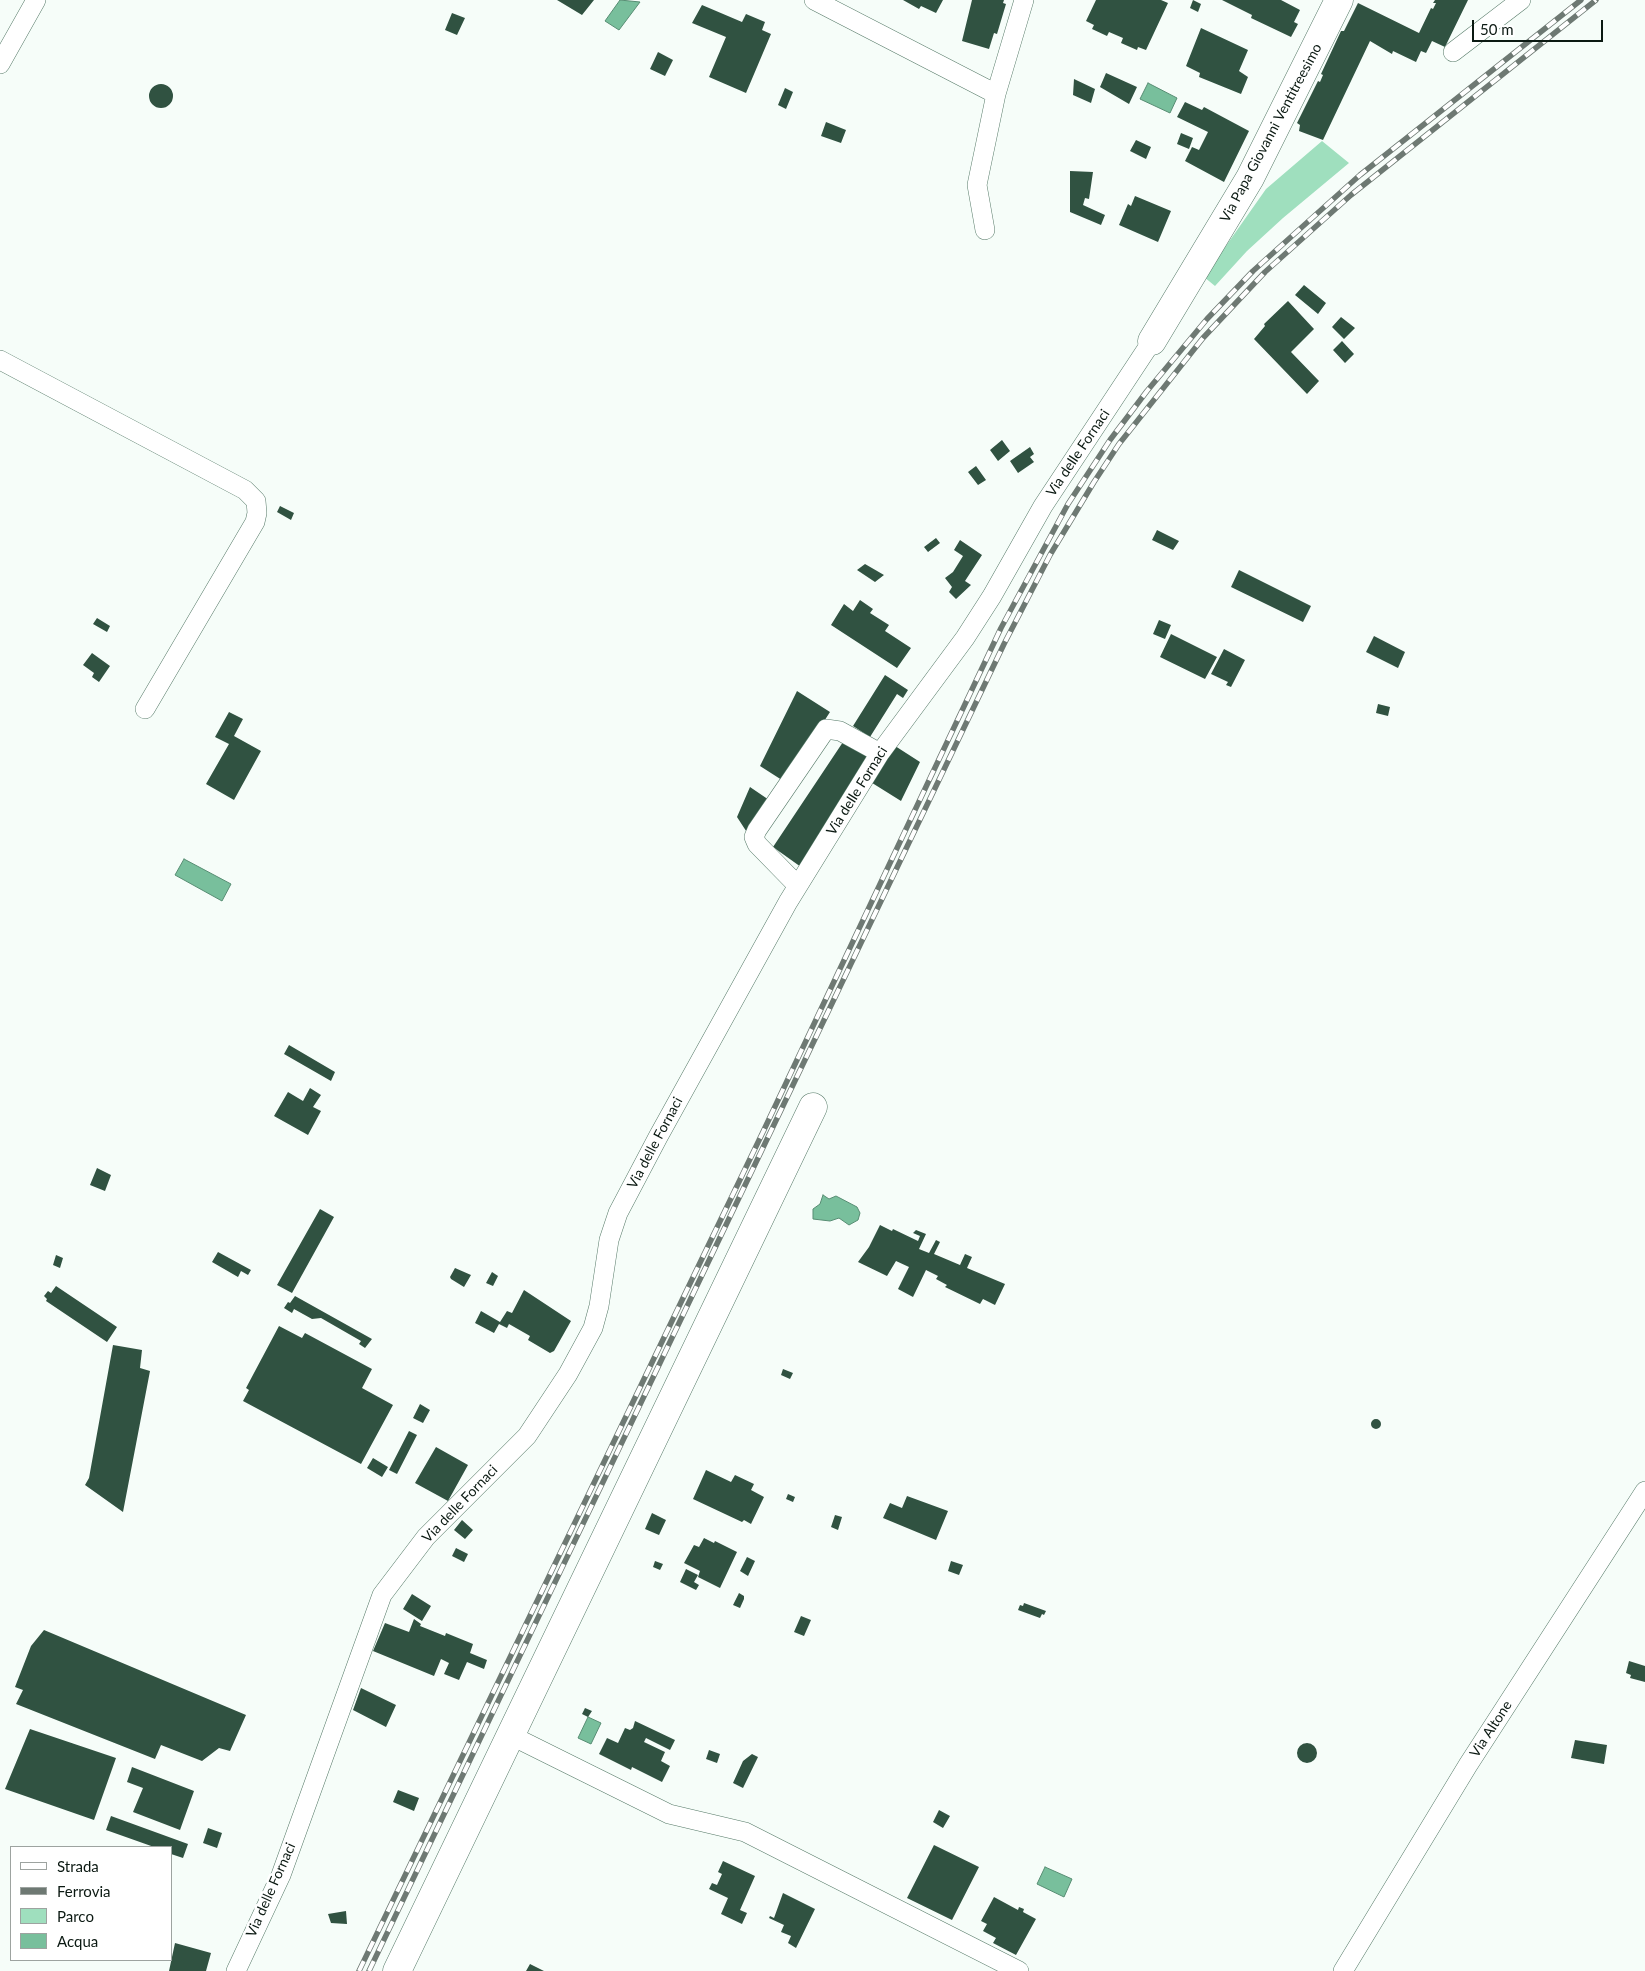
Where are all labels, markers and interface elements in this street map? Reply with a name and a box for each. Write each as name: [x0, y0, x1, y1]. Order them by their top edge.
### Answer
scale bar: [1475, 10, 1606, 42]
text: 50 m: [1480, 20, 1514, 38]
street label: Via Papa Giovanni Ventitreesimo: [1217, 41, 1325, 225]
street label: Via delle Fornaci: [1043, 406, 1113, 500]
street label: Via delle Fornaci: [823, 744, 891, 838]
street label: Via delle Fornaci: [624, 1094, 686, 1192]
street label: Via delle Fornaci: [419, 1462, 501, 1546]
street label: Via Altone: [1466, 1697, 1516, 1761]
street label: Via delle Fornaci: [243, 1840, 299, 1940]
legend: [10, 1846, 172, 1961]
text: Strada: [57, 1857, 99, 1875]
text: Ferrovia: [57, 1882, 110, 1900]
text: Parco: [57, 1907, 94, 1925]
text: Acqua: [57, 1932, 98, 1950]

